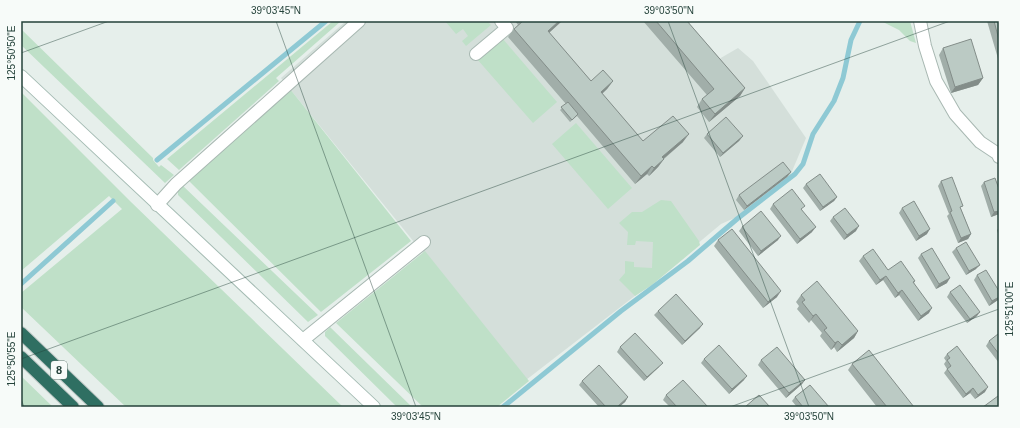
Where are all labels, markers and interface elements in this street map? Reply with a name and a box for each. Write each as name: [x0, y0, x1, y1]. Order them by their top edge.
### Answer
text: 39°03'45"N: [251, 5, 301, 16]
text: 39°03'50"N: [644, 5, 694, 16]
text: 125°50'50"E: [6, 25, 17, 81]
text: 125°51'00"E: [1004, 281, 1015, 337]
text: 125°50'55"E: [6, 331, 17, 387]
road number: 8: [51, 361, 67, 379]
text: 39°03'45"N: [391, 411, 441, 422]
text: 39°03'50"N: [784, 411, 834, 422]

